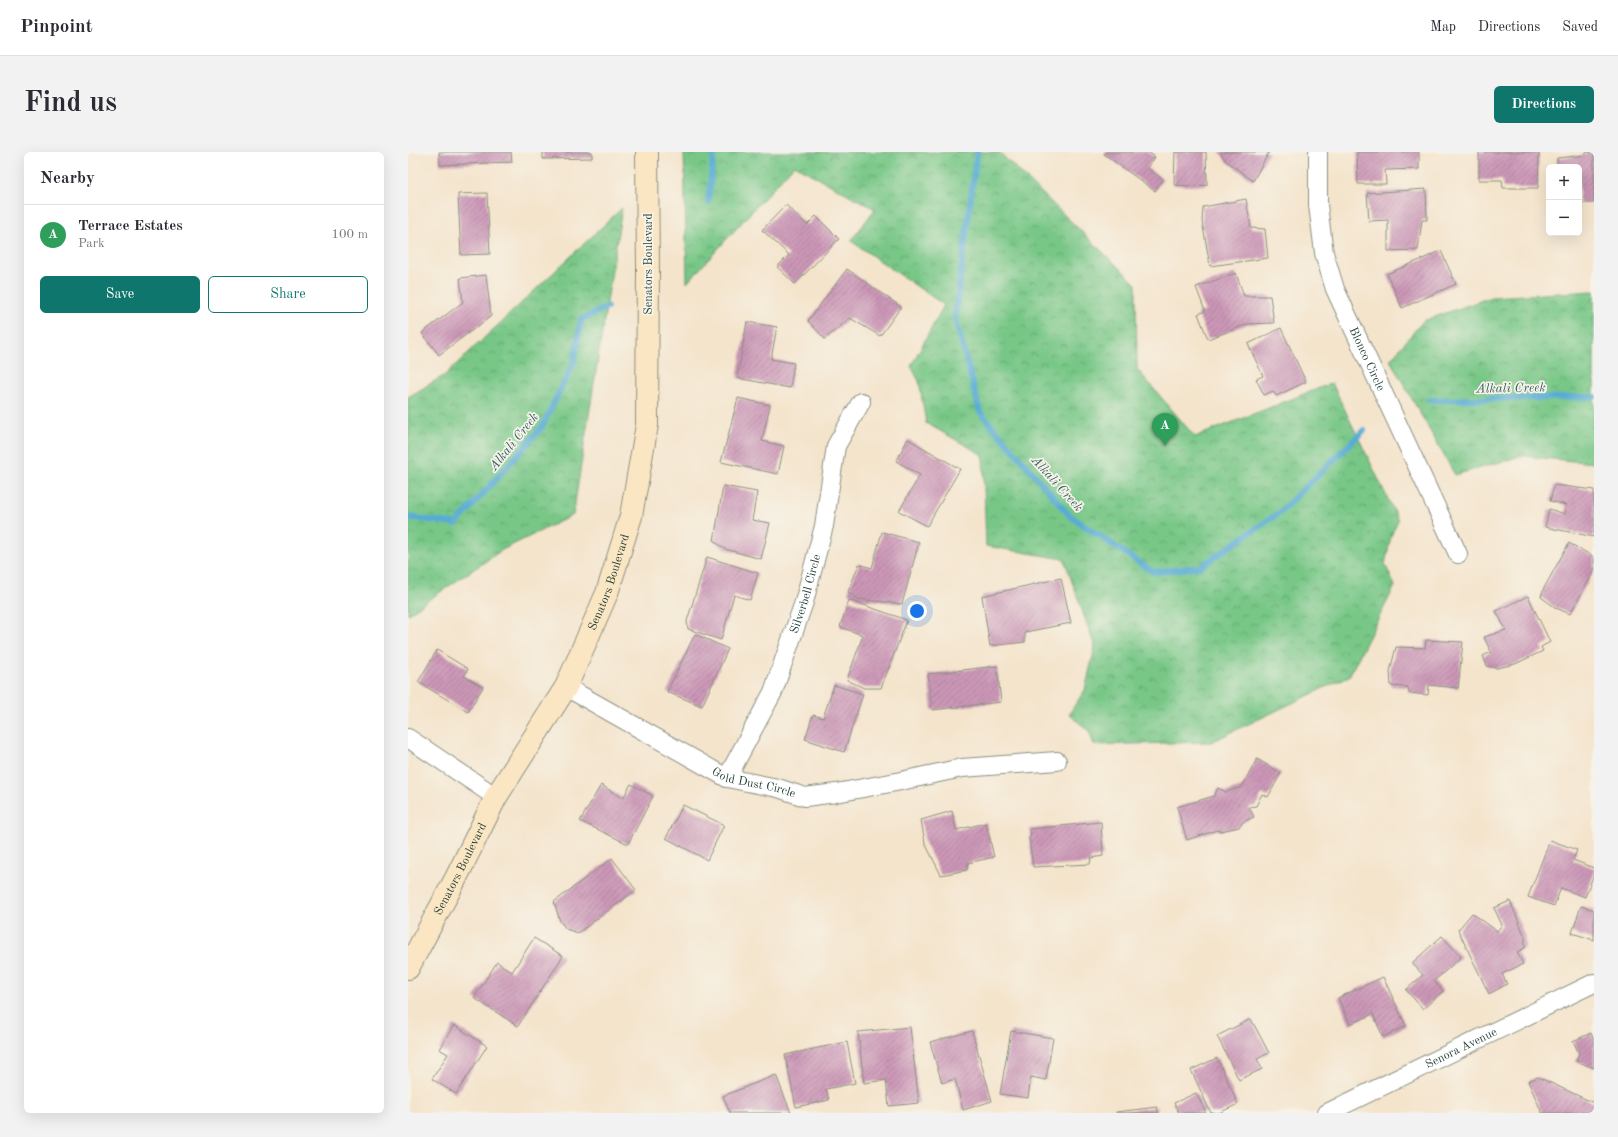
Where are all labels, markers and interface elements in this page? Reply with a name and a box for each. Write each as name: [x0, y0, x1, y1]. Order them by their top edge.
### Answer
text: Pinpoint: [20, 18, 93, 37]
text: Map: [1430, 20, 1456, 34]
text: Directions: [1478, 20, 1540, 34]
text: Saved: [1562, 20, 1598, 34]
button: Directions: [1494, 86, 1594, 123]
text: Find us: [24, 90, 117, 118]
map controls: [1546, 164, 1582, 236]
button: +: [1546, 164, 1582, 200]
text: Nearby: [40, 170, 95, 187]
button: −: [1546, 200, 1582, 236]
street label: Senators Boulevard: [643, 213, 655, 315]
text: Terrace Estates: [78, 219, 183, 234]
text: A: [48, 228, 58, 241]
text: 100 m: [331, 228, 368, 241]
text: Park: [78, 237, 105, 250]
button: Save: [40, 276, 200, 313]
button: Share: [208, 276, 368, 313]
street label: Blonco Circle: [1347, 326, 1387, 393]
water label: Alkali Creek: [1475, 381, 1546, 396]
water label: Alkali Creek: [487, 411, 541, 474]
pin: A: [1152, 413, 1178, 446]
water label: Alkali Creek: [1028, 453, 1085, 514]
street label: Senators Boulevard: [586, 533, 632, 633]
street label: Silverbell Circle: [789, 553, 823, 635]
your location: [907, 601, 927, 621]
street label: Gold Dust Circle: [710, 766, 797, 801]
street label: Senators Boulevard: [432, 821, 489, 917]
street label: Senora Avenue: [1424, 1026, 1499, 1071]

